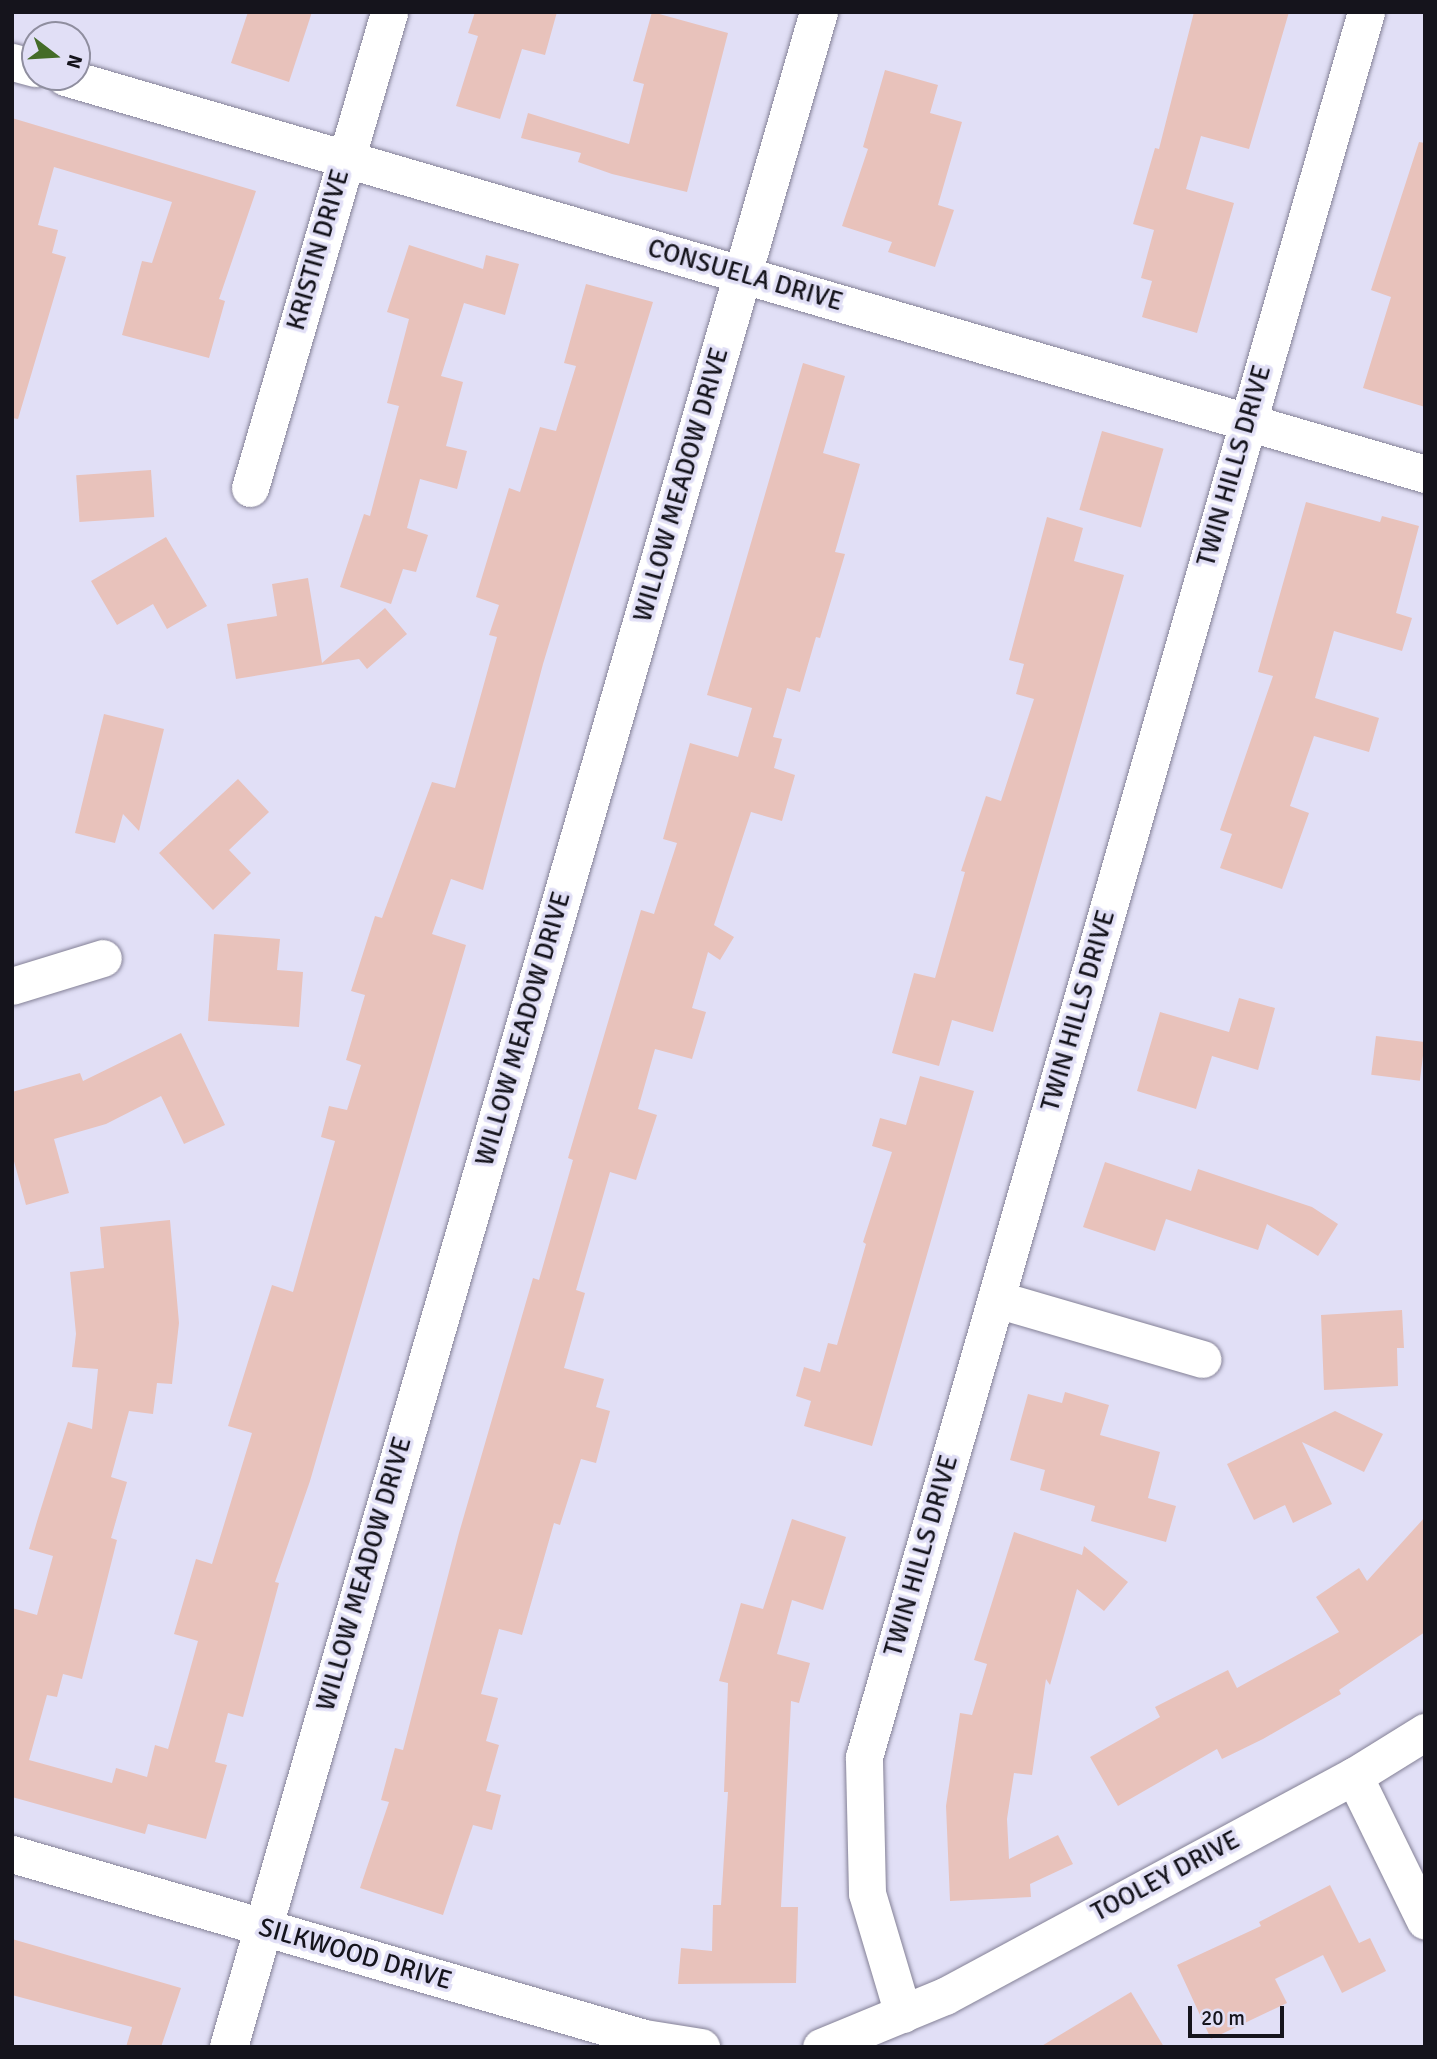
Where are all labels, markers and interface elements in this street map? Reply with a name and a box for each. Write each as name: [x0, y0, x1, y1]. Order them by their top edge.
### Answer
north arrow: [21, 21, 91, 91]
text: N: [61, 52, 88, 71]
street label: KRISTIN DRIVE: [281, 166, 357, 334]
street label: CONSUELA DRIVE: [644, 233, 846, 319]
street label: WILLOW MEADOW DRIVE: [628, 344, 736, 626]
street label: TWIN HILLS DRIVE: [1191, 362, 1279, 570]
street label: WILLOW MEADOW DRIVE: [470, 888, 578, 1170]
street label: TWIN HILLS DRIVE: [1035, 907, 1123, 1115]
street label: WILLOW MEADOW DRIVE: [311, 1433, 419, 1715]
street label: TWIN HILLS DRIVE: [878, 1452, 966, 1660]
street label: TOOLEY DRIVE: [1087, 1825, 1245, 1929]
street label: SILKWOOD DRIVE: [255, 1913, 455, 1997]
scale bar: [1192, 1993, 1288, 2037]
text: 20 m: [1201, 2005, 1245, 2031]

